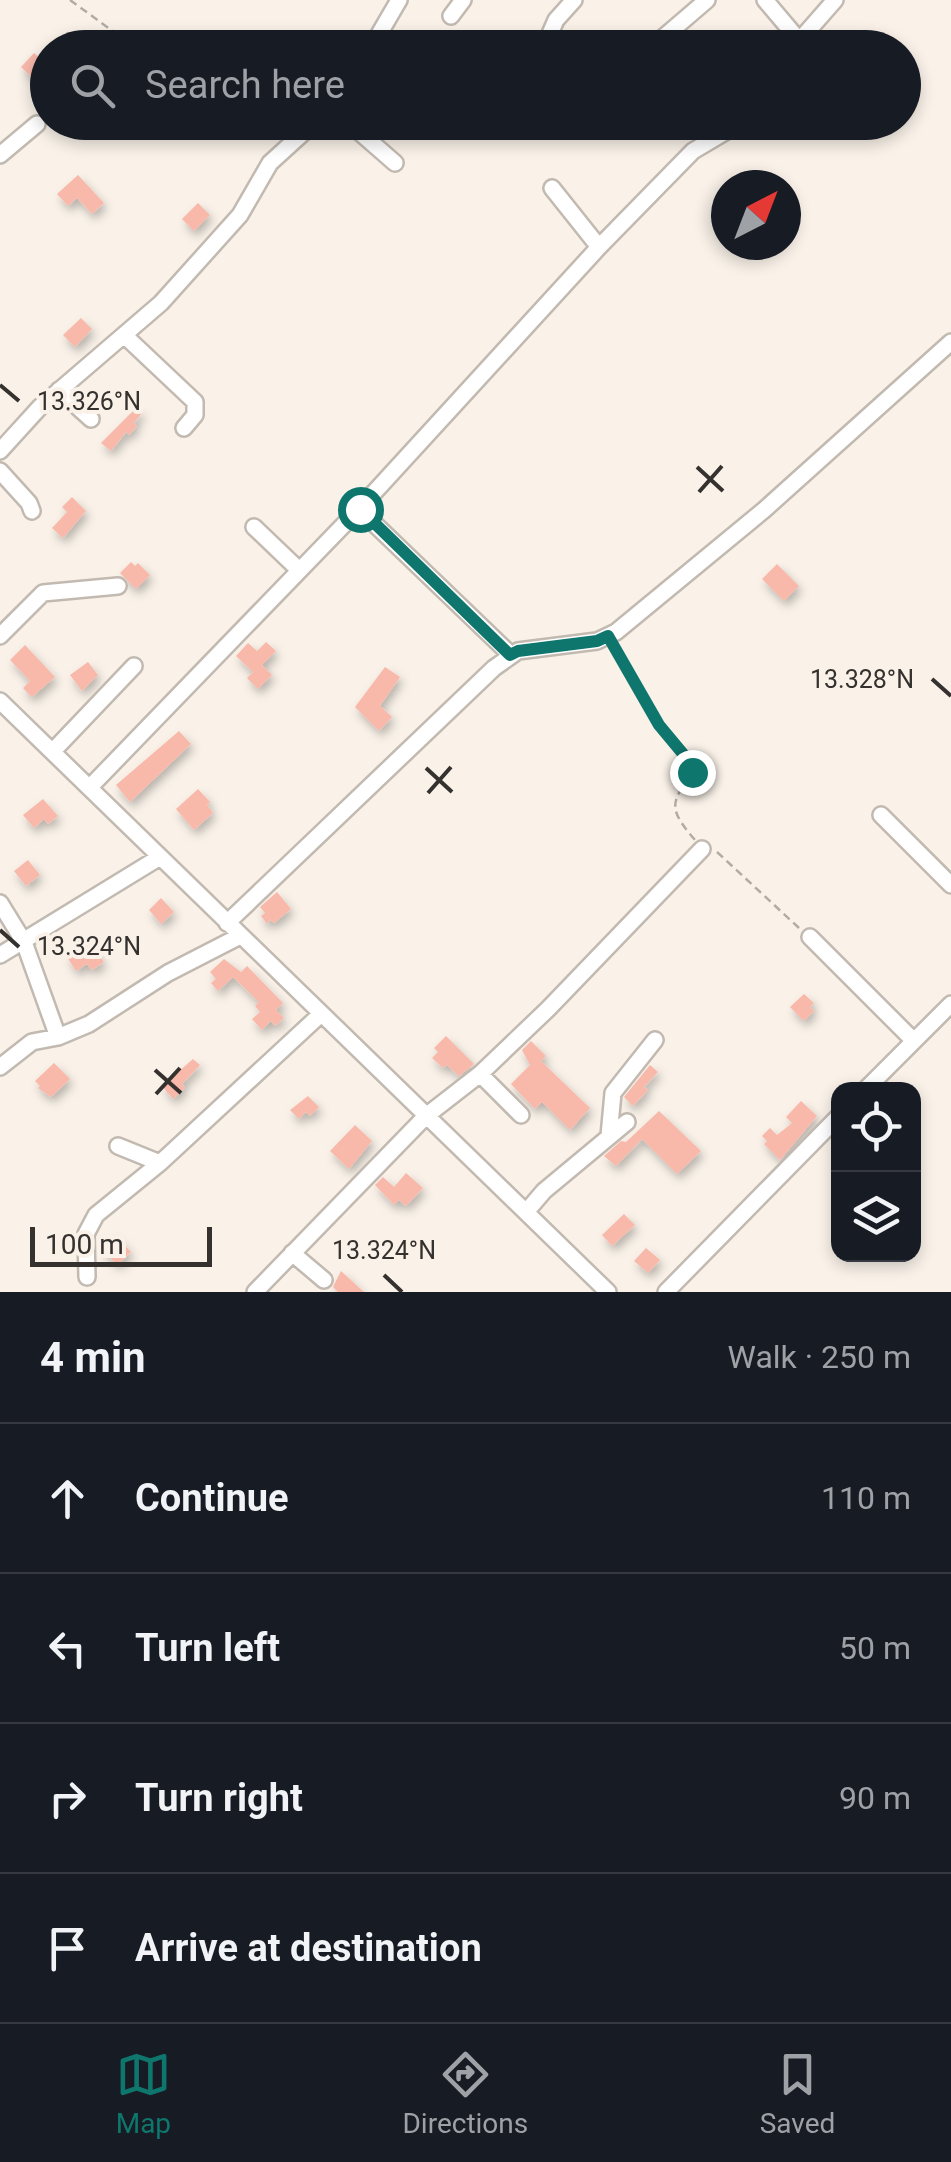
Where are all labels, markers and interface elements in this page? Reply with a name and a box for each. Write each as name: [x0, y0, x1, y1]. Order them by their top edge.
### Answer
search box: [30, 30, 921, 140]
icon: search: [65, 58, 120, 113]
text: Search here: [145, 63, 345, 107]
north arrow: [711, 170, 801, 260]
text: 13.326°N: [37, 387, 141, 416]
route start: [338, 487, 384, 533]
text: 13.328°N: [810, 665, 914, 694]
route end: [670, 750, 716, 796]
text: 13.324°N: [37, 932, 141, 961]
map controls: [831, 1082, 921, 1262]
button: locate: [831, 1082, 921, 1172]
button: layers: [831, 1172, 921, 1262]
scale bar: [30, 1222, 212, 1266]
text: 100 m: [45, 1228, 124, 1261]
text: 13.324°N: [332, 1236, 436, 1265]
text: 4 min: [40, 1333, 146, 1382]
text: Walk · 250 m: [728, 1338, 911, 1376]
icon: ahead: [40, 1471, 95, 1526]
text: Continue: [135, 1476, 289, 1520]
text: 110 m: [821, 1479, 911, 1517]
icon: left: [40, 1621, 95, 1676]
text: Turn left: [135, 1626, 280, 1670]
text: 50 m: [839, 1629, 911, 1667]
icon: right: [40, 1771, 95, 1826]
text: Turn right: [135, 1776, 303, 1820]
text: 90 m: [839, 1779, 911, 1817]
icon: arrive: [40, 1921, 95, 1976]
text: Arrive at destination: [135, 1926, 482, 1970]
tab: Map: [116, 2047, 171, 2140]
tab: Directions: [402, 2047, 528, 2140]
tab: Saved: [760, 2047, 835, 2140]

